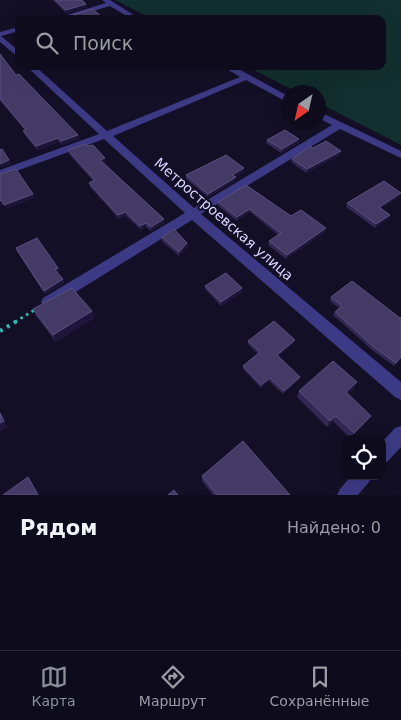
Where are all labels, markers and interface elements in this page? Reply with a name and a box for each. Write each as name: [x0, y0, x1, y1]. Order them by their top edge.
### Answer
search box: [15, 15, 386, 70]
icon: search: [33, 29, 61, 57]
text: Поиск: [73, 32, 133, 54]
north arrow: [281, 85, 326, 130]
street label: Метростроевская улица: [151, 154, 297, 284]
map controls: [341, 435, 386, 480]
button: locate: [341, 435, 386, 480]
text: Рядом: [20, 516, 97, 540]
text: Найдено: 0: [287, 518, 381, 537]
tab: Карта: [32, 663, 76, 709]
tab: Маршрут: [139, 663, 206, 709]
tab: Сохранённые: [270, 663, 369, 709]

